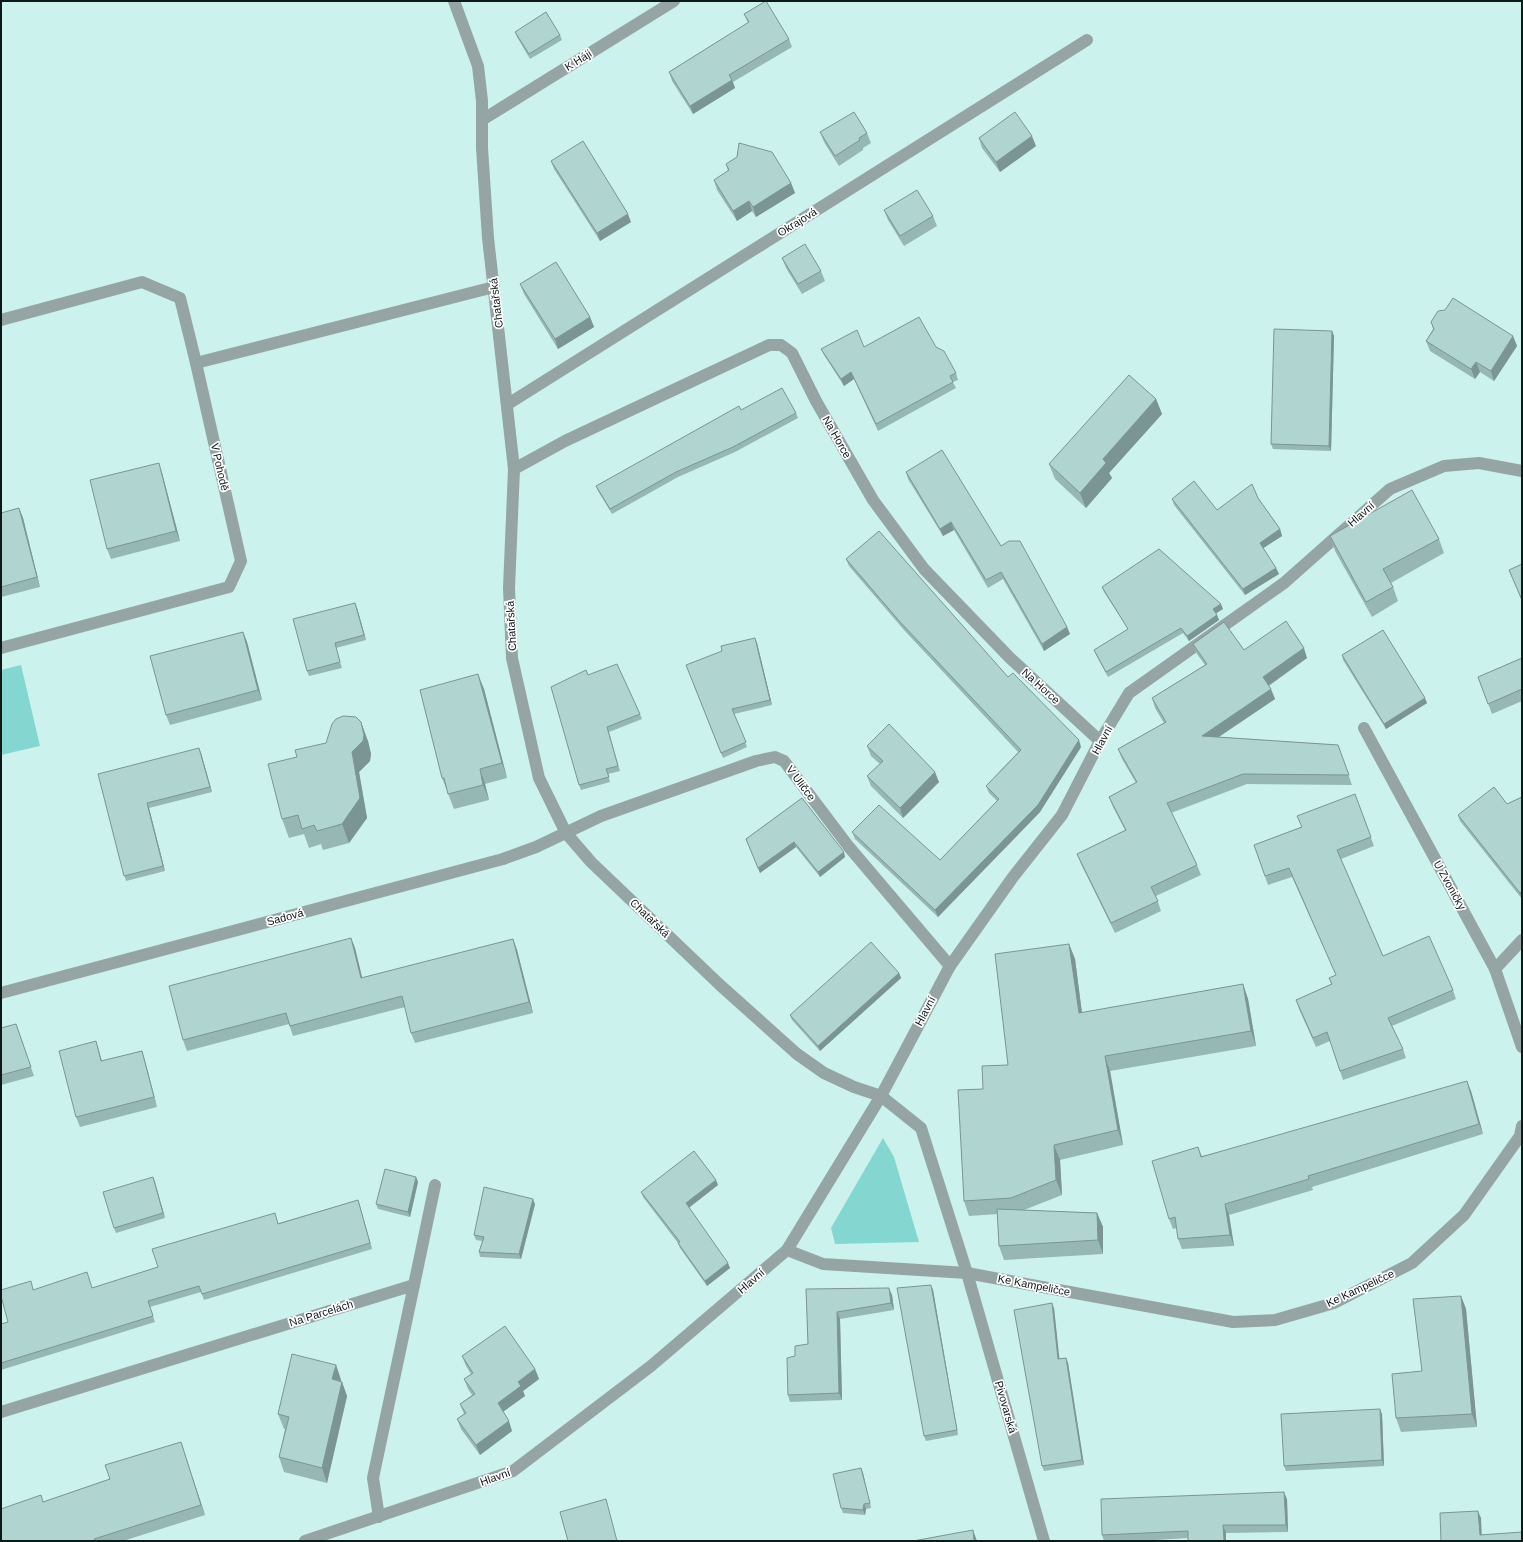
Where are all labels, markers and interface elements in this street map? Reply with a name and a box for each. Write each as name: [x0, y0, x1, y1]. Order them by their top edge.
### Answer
street label: K Háji: [562, 47, 594, 73]
street label: Okrajová: [775, 205, 820, 239]
street label: Chatařská: [487, 277, 505, 329]
street label: Na Horce: [820, 414, 854, 460]
street label: V Pohodě: [209, 442, 231, 492]
street label: Hlavní: [1345, 499, 1377, 529]
street label: Chatařská: [504, 600, 518, 651]
street label: Na Horce: [1020, 666, 1062, 706]
street label: Hlavní: [1089, 723, 1115, 757]
street label: V Uličce: [784, 763, 818, 803]
street label: U Zvoničky: [1432, 858, 1469, 912]
street label: Chatařská: [628, 896, 673, 940]
street label: Sadová: [265, 906, 305, 928]
street label: Hlavní: [912, 994, 938, 1028]
street label: Hlavní: [735, 1266, 767, 1296]
street label: Ke Kampeličce: [1324, 1267, 1396, 1309]
street label: Ke Kampeličce: [997, 1272, 1071, 1298]
street label: Na Parcelách: [288, 1298, 354, 1328]
street label: Pivovarská: [993, 1379, 1019, 1435]
street label: Hlavní: [478, 1466, 512, 1488]

